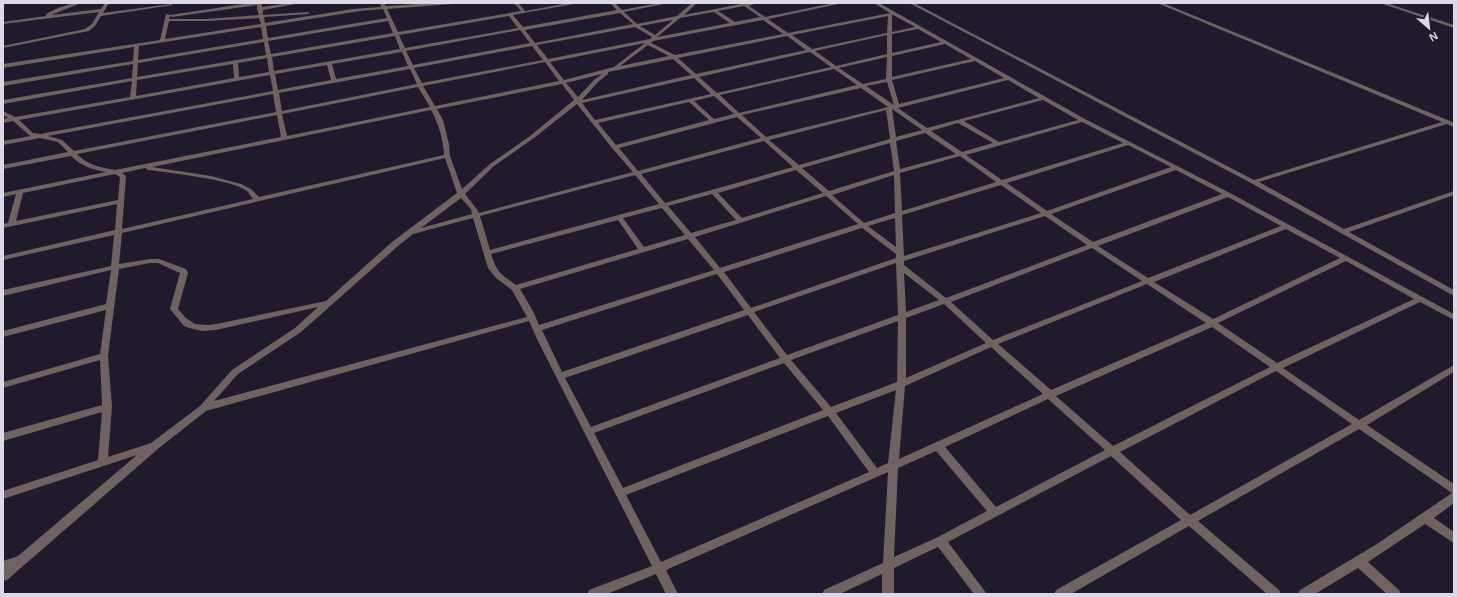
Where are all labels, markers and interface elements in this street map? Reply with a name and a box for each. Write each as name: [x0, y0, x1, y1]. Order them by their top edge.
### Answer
north arrow: [1409, 8, 1449, 48]
text: N: [1427, 30, 1440, 44]

